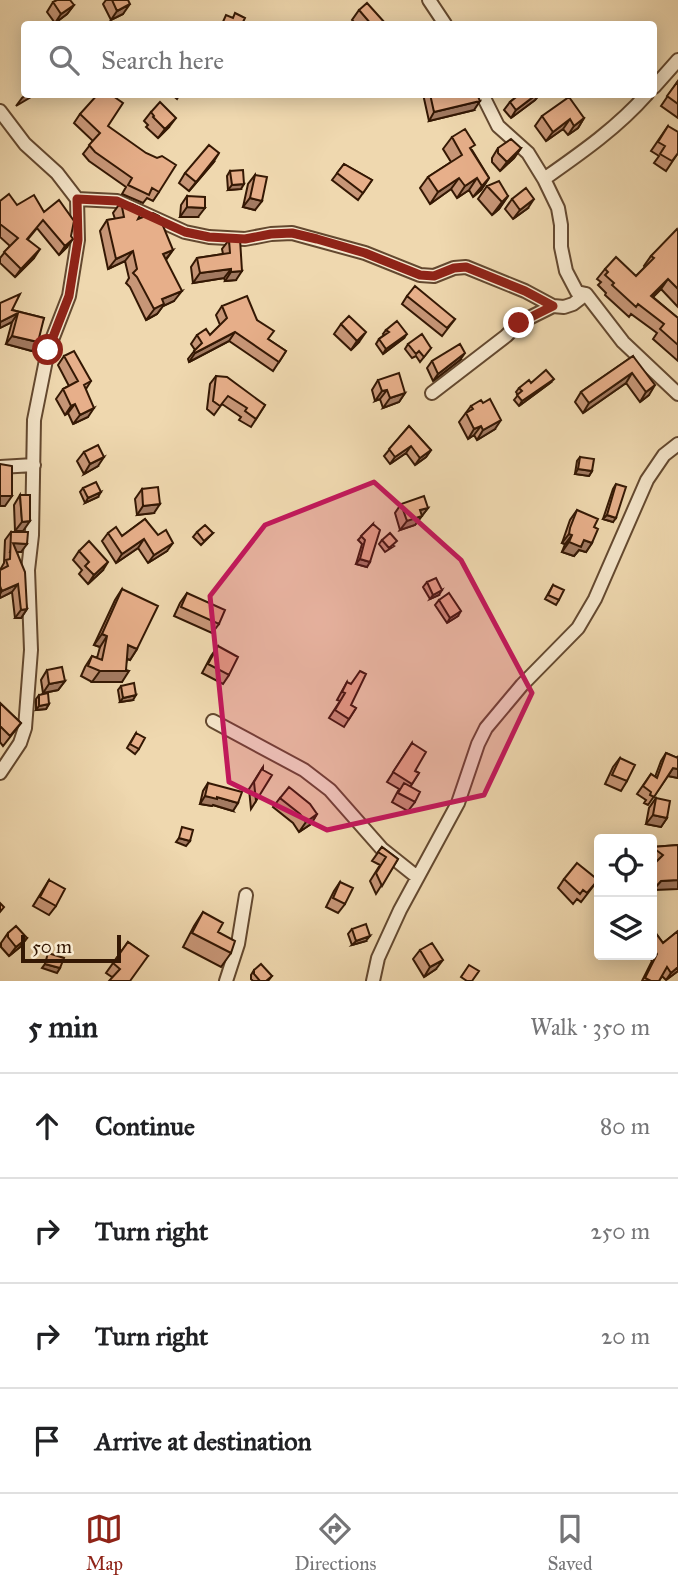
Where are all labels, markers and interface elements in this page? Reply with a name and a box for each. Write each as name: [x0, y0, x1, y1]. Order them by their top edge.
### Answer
search box: [21, 21, 657, 98]
icon: search: [45, 41, 83, 79]
text: Search here: [101, 44, 224, 76]
route end: [503, 307, 534, 338]
route start: [32, 334, 63, 365]
map controls: [594, 834, 657, 960]
button: locate: [594, 834, 657, 897]
button: layers: [594, 897, 657, 960]
scale bar: [21, 932, 121, 964]
text: 50 m: [32, 935, 72, 958]
text: 5 min: [28, 1009, 98, 1045]
text: Walk · 350 m: [530, 1013, 650, 1041]
icon: ahead: [28, 1107, 66, 1145]
text: Continue: [95, 1110, 195, 1142]
text: 80 m: [600, 1112, 650, 1140]
icon: right: [28, 1212, 66, 1250]
text: Turn right: [95, 1215, 208, 1247]
text: 250 m: [590, 1217, 650, 1245]
icon: right: [28, 1317, 66, 1355]
text: Turn right: [95, 1320, 208, 1352]
text: 20 m: [601, 1322, 650, 1350]
icon: arrive: [28, 1422, 66, 1460]
text: Arrive at destination: [95, 1425, 312, 1457]
tab: Map: [85, 1510, 123, 1575]
tab: Directions: [294, 1510, 376, 1575]
tab: Saved: [547, 1510, 593, 1575]

